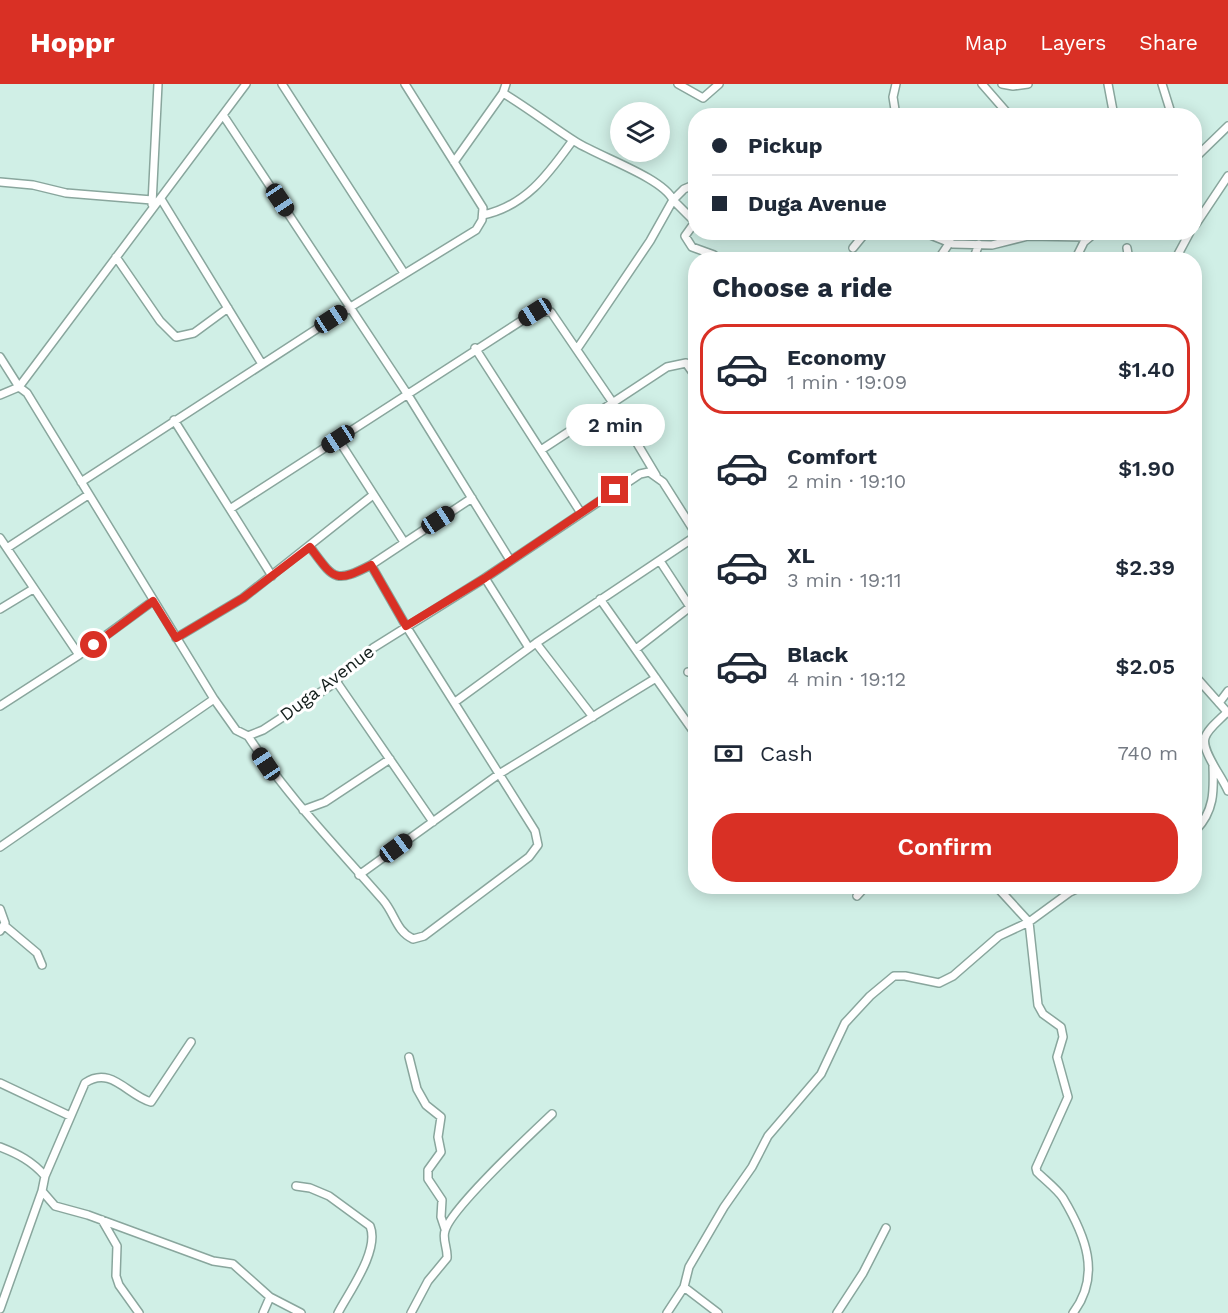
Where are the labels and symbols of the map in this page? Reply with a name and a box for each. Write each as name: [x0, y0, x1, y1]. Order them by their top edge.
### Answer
car: [262, 180, 298, 220]
car: [515, 295, 555, 329]
car: [311, 302, 351, 336]
callout: 2 min: [566, 403, 664, 445]
car: [318, 422, 358, 456]
route end: [601, 476, 628, 503]
car: [418, 503, 458, 537]
route start: [80, 631, 107, 658]
street label: Duga Avenue: [275, 640, 378, 725]
car: [248, 744, 284, 784]
car: [376, 830, 416, 866]

